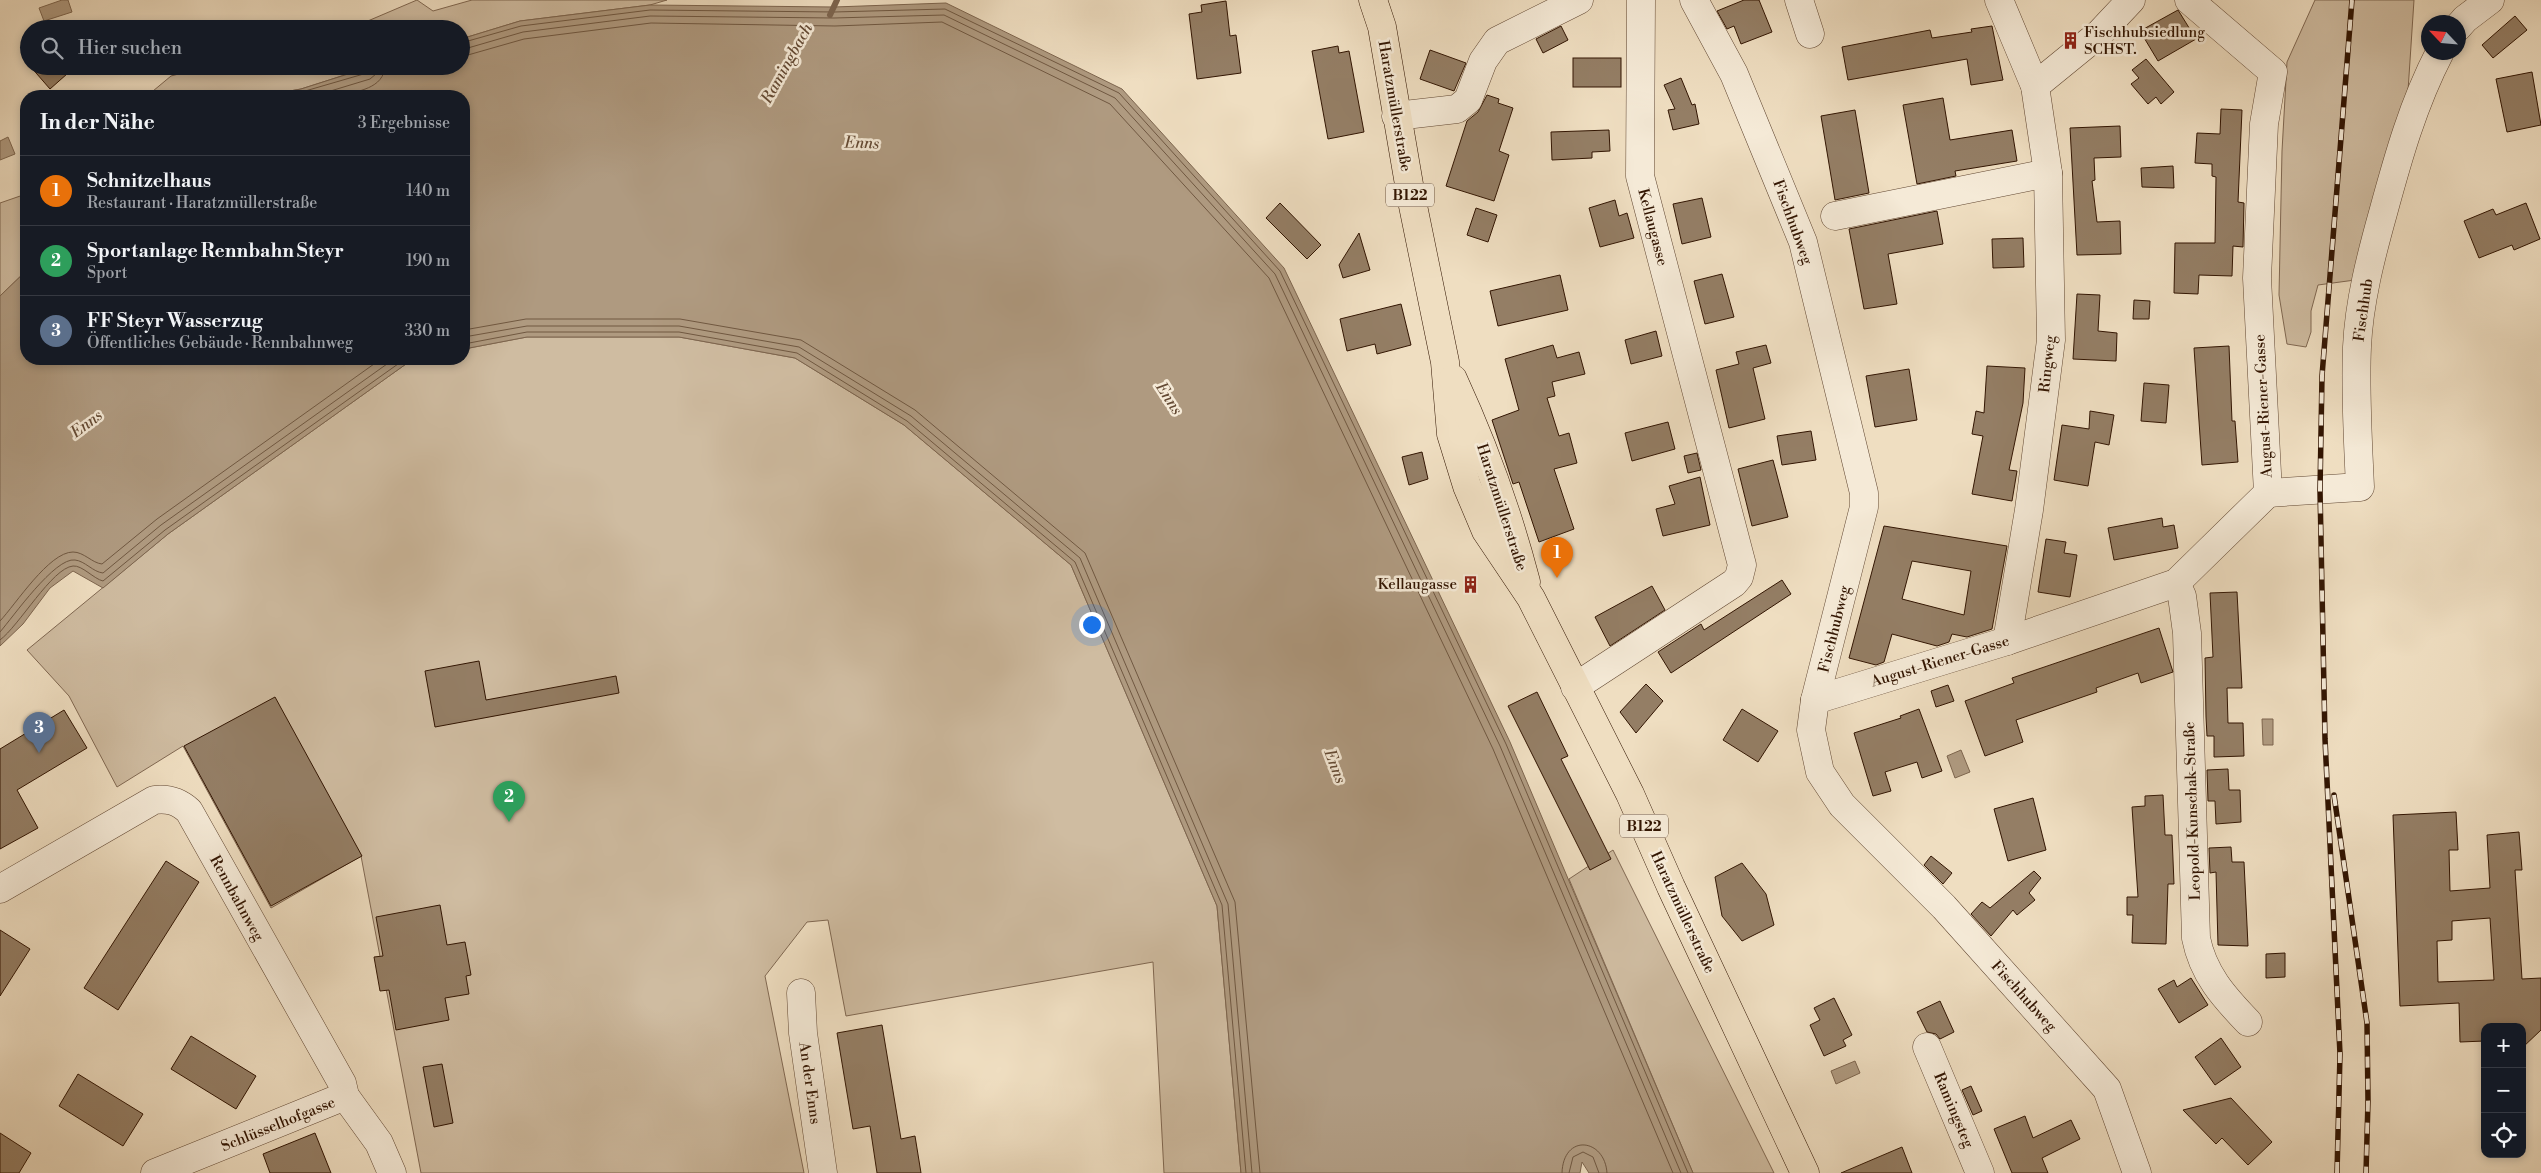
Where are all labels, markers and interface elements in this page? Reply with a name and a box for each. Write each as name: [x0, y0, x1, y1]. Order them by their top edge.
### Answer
north arrow: [2421, 15, 2466, 60]
search box: [20, 20, 470, 75]
water label: Ramingbach: [756, 20, 817, 108]
place label: Fischhubsiedlung SCHST.: [2084, 23, 2205, 59]
building icon: Fischhubsiedlung SCHST.: [2060, 31, 2080, 51]
icon: search: [38, 34, 66, 62]
text: Hier suchen: [78, 36, 182, 60]
street label: Haratzmüllerstraße: [1374, 39, 1415, 173]
text: In der Nähe: [40, 110, 155, 136]
text: 3 Ergebnisse: [358, 113, 450, 133]
water label: Enns: [843, 132, 880, 154]
text: Schnitzelhaus: [87, 169, 211, 193]
street label: Fischhubweg: [1768, 177, 1817, 267]
text: 1: [52, 181, 60, 201]
text: 140 m: [406, 181, 450, 201]
road number: B122: [1386, 184, 1434, 206]
street label: Kellaugasse: [1633, 186, 1672, 268]
text: Restaurant · Haratzmüllerstraße: [87, 193, 317, 213]
text: Sportanlage Rennbahn Steyr: [87, 239, 344, 263]
text: 2: [51, 251, 61, 271]
text: 190 m: [406, 251, 450, 271]
text: Sport: [87, 263, 127, 283]
street label: Fischhub: [2350, 277, 2377, 343]
text: FF Steyr Wasserzug: [87, 309, 263, 333]
text: 3: [51, 321, 61, 341]
text: 330 m: [404, 321, 450, 341]
text: Öffentliches Gebäude · Rennbahnweg: [87, 333, 353, 353]
street label: Ringweg: [2035, 334, 2060, 394]
street label: August-Riener-Gasse: [2250, 334, 2277, 479]
water label: Enns: [1151, 378, 1187, 418]
water label: Enns: [66, 405, 106, 443]
street label: Haratzmüllerstraße: [1472, 441, 1531, 573]
pin: 1: [1541, 537, 1573, 578]
building icon: Kellaugasse: [1461, 574, 1481, 594]
place label: Kellaugasse: [1377, 575, 1457, 594]
street label: Fischhubweg: [1814, 583, 1855, 675]
your location: [1079, 612, 1105, 638]
street label: August-Riener-Gasse: [1868, 631, 2012, 692]
pin: 3: [23, 712, 55, 753]
street label: Leopold-Kunschak-Straße: [2180, 721, 2205, 901]
water label: Enns: [1319, 746, 1351, 786]
pin: 2: [493, 781, 525, 822]
road number: B122: [1620, 814, 1668, 838]
street label: Haratzmüllerstraße: [1646, 848, 1719, 976]
street label: Rennbahnweg: [205, 852, 268, 945]
street label: Fischhubweg: [1987, 957, 2061, 1036]
map controls: [2481, 1023, 2526, 1158]
button: +: [2481, 1023, 2526, 1068]
street label: An der Enns: [794, 1040, 825, 1125]
button: −: [2481, 1068, 2526, 1113]
street label: Ramingsteg: [1929, 1070, 1978, 1151]
street label: Schlüsselhofgasse: [218, 1093, 338, 1156]
button: locate: [2481, 1113, 2526, 1158]

